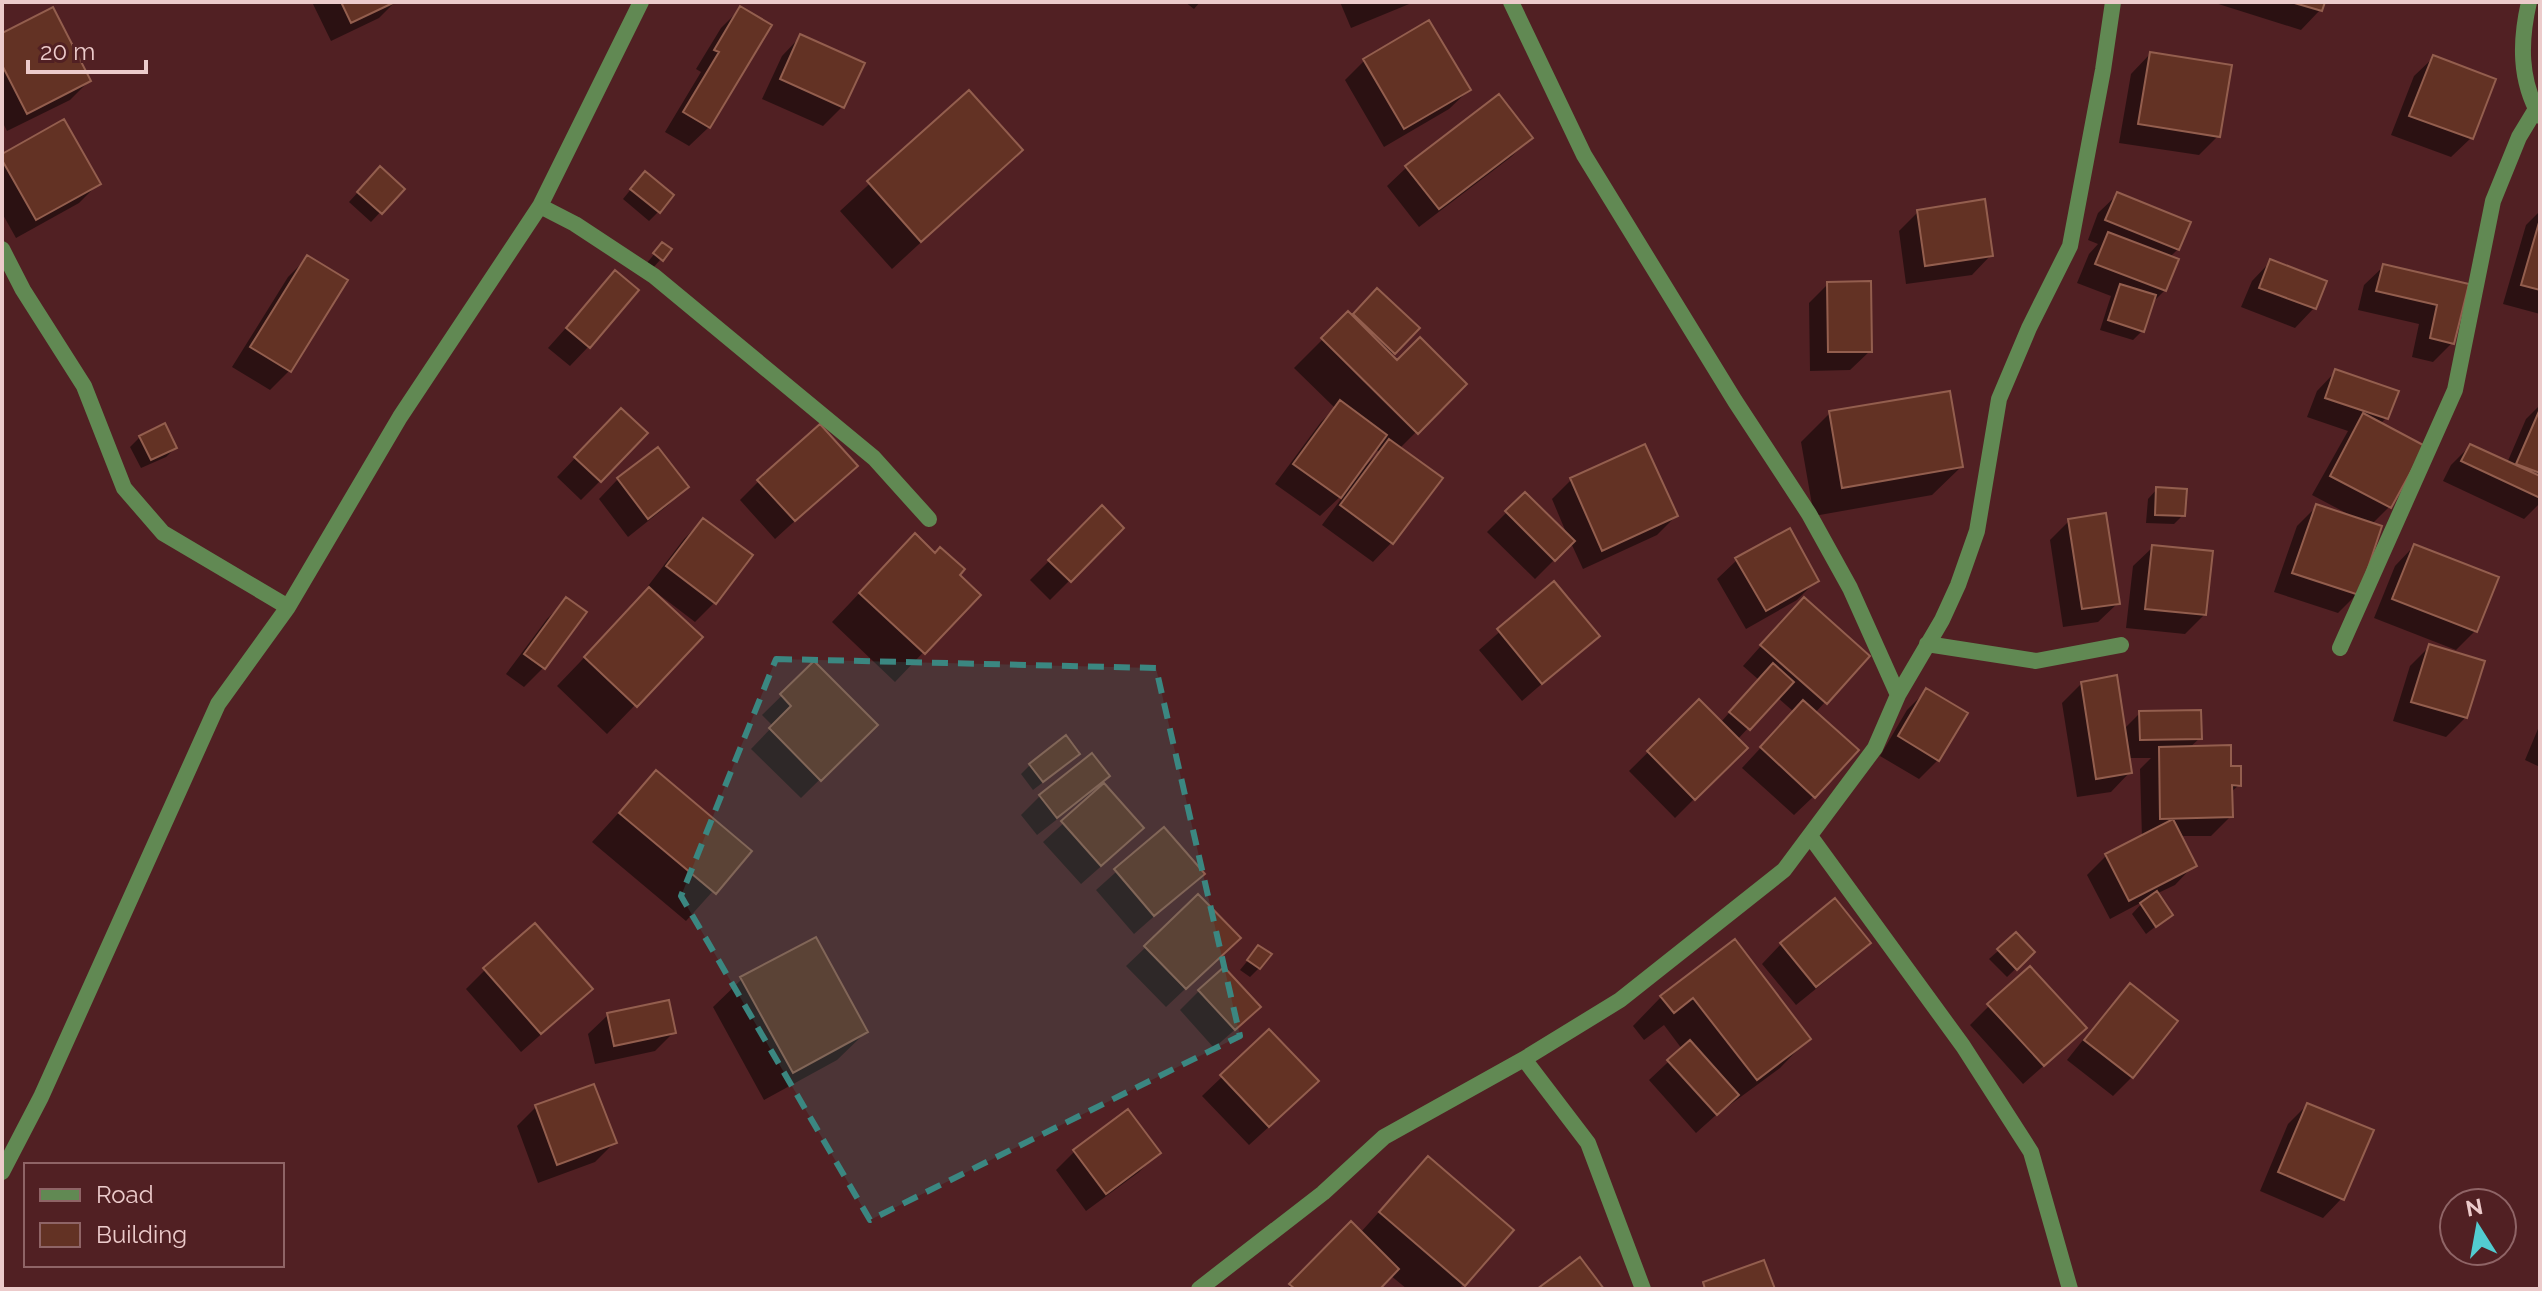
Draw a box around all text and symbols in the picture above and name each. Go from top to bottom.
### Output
scale bar [28,24,146,74]
text: 20 m [40,37,95,66]
legend [24,1163,284,1267]
text: Road [96,1180,154,1209]
north arrow [2438,1187,2518,1267]
text: N [2463,1193,2485,1222]
text: Building [96,1220,187,1249]

